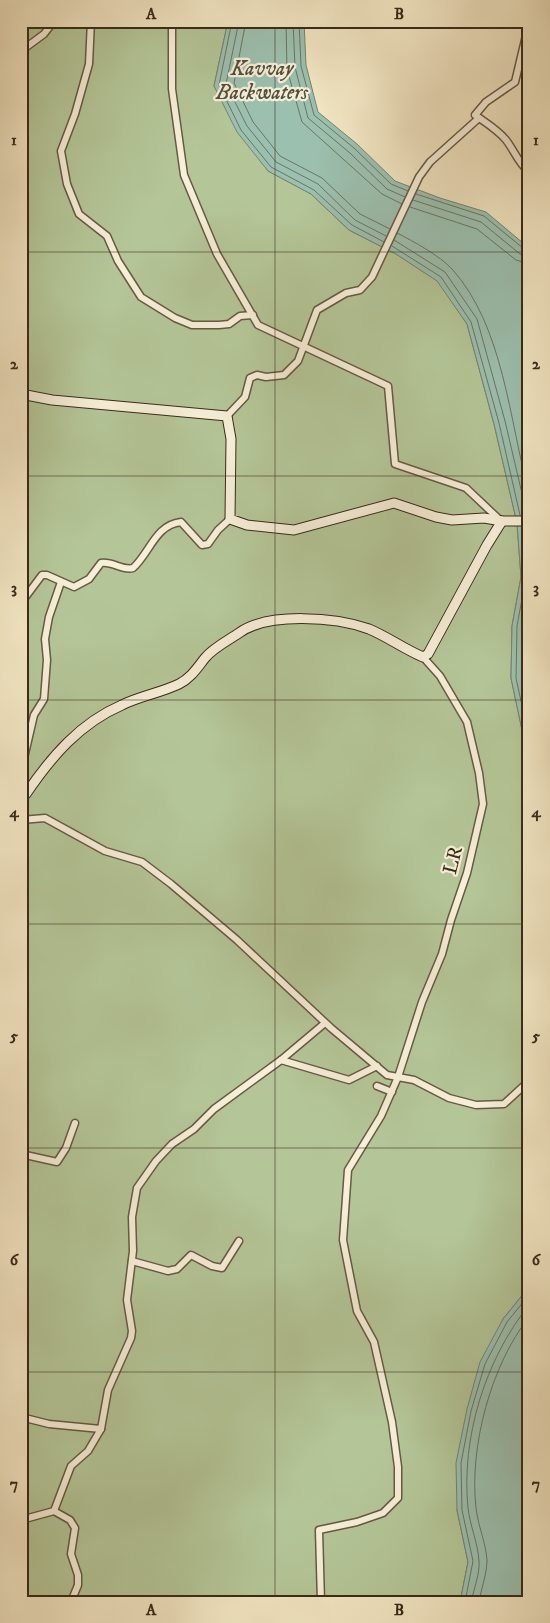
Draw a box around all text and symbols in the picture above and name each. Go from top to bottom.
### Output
text: A [145,4,157,24]
text: B [394,4,404,24]
water label: Kavvay Backwaters [215,56,309,106]
text: 1 [11,130,17,150]
text: 1 [533,130,539,150]
text: 2 [10,354,19,374]
text: 2 [532,354,541,374]
text: 3 [11,578,17,598]
text: 3 [533,578,539,598]
text: 4 [8,802,19,822]
text: 4 [530,802,541,822]
street label: LR [438,844,469,877]
text: 5 [9,1026,18,1046]
text: 5 [531,1026,540,1046]
text: 6 [10,1250,20,1270]
text: 6 [532,1250,542,1270]
text: 7 [10,1474,18,1494]
text: 7 [532,1474,540,1494]
text: A [145,1600,157,1620]
text: B [394,1600,404,1620]

